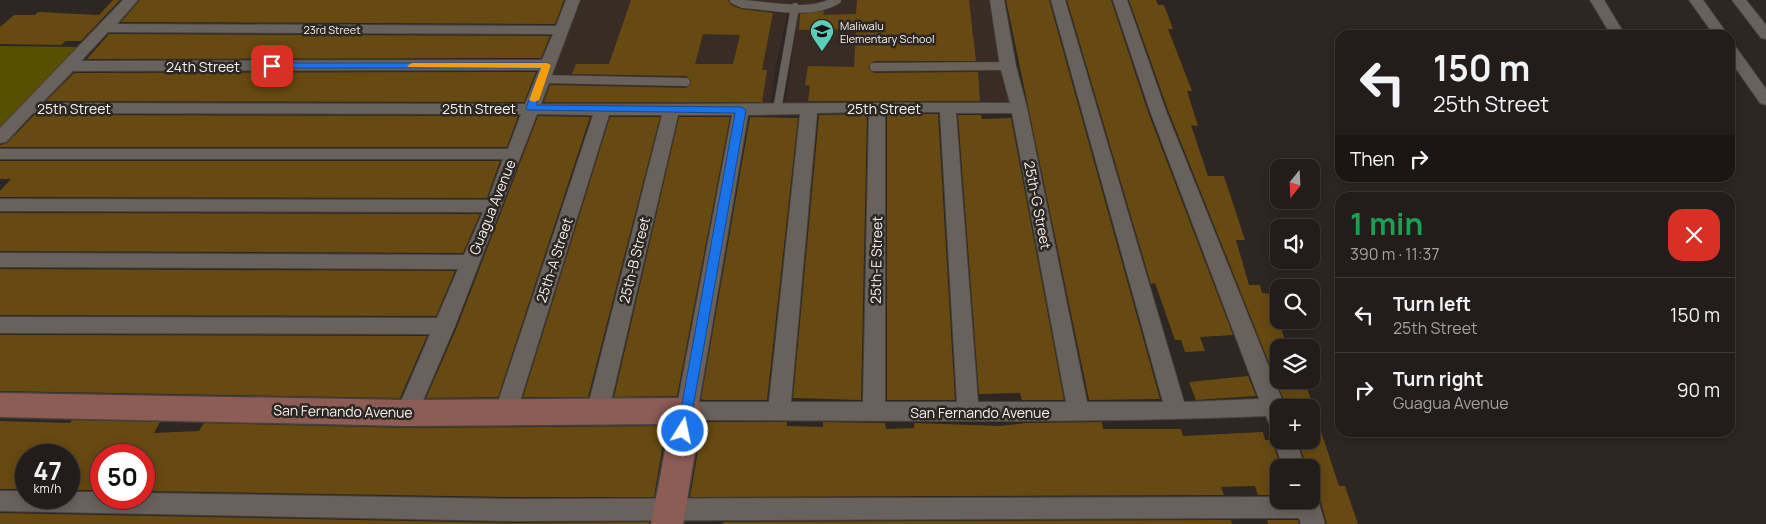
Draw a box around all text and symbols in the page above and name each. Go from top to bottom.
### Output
school or university icon: Maliwalu Elementary School [809,18,835,52]
place label: Maliwalu Elementary School [840,18,935,46]
street label: 23rd Street [303,22,361,37]
text: 150 m [1433,44,1530,92]
pin [251,45,293,87]
icon: left [1350,50,1415,115]
icon: arrive [258,52,286,80]
street label: 24th Street [166,57,240,76]
text: 25th Street [1433,89,1549,119]
street label: 25th Street [37,99,111,118]
street label: 25th Street [442,99,516,118]
street label: 25th Street [847,99,921,118]
icon: right [1405,145,1433,173]
text: Then [1350,146,1395,172]
street label: Guagua Avenue [464,157,520,257]
street label: 25th-G Street [1020,159,1056,251]
north arrow [1270,159,1320,209]
map controls [1270,159,1320,509]
text: 1 min [1350,203,1423,244]
button: close [1668,209,1720,261]
street label: 25th-B Street [614,214,654,305]
street label: 25th-A Street [531,215,577,305]
street label: 25th-E Street [866,216,886,304]
button: sound [1270,219,1320,269]
text: 390 m · 11:37 [1350,243,1439,265]
button: search [1270,279,1320,329]
text: Turn left [1393,291,1471,317]
icon: left [1350,301,1378,329]
text: 150 m [1670,302,1720,328]
text: 25th Street [1393,317,1477,339]
button: layers [1270,339,1320,389]
text: Turn right [1393,366,1483,392]
icon: right [1350,376,1378,404]
text: 90 m [1677,377,1720,403]
text: Guagua Avenue [1393,392,1509,414]
button: + [1270,399,1320,449]
street label: San Fernando Avenue [273,400,413,422]
street label: San Fernando Avenue [910,403,1050,422]
position arrow [656,404,708,456]
speed limit sign: 50 [90,444,155,509]
text: 47 [33,453,62,488]
button: − [1270,459,1320,509]
text: km/h [34,480,61,497]

